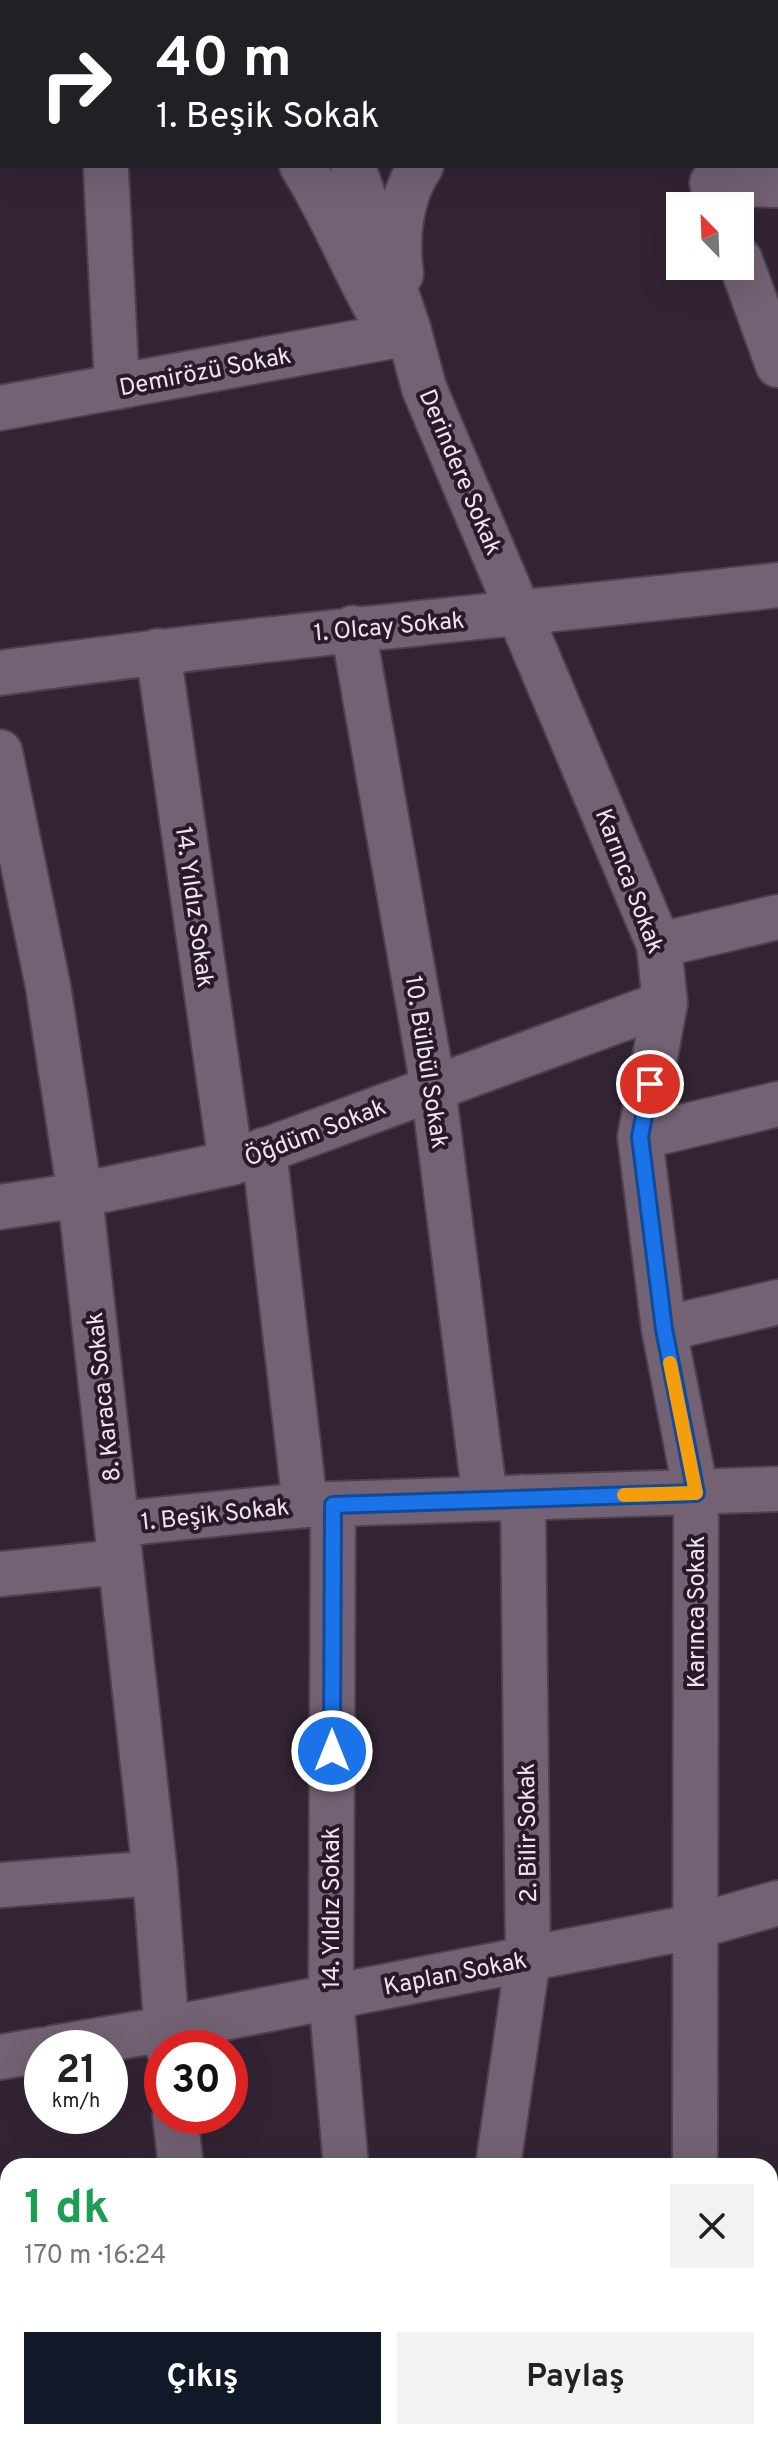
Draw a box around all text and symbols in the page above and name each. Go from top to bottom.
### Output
text: 40 m [156,26,292,96]
icon: right [24,32,128,136]
text: 1. Beşik Sokak [156,95,380,141]
north arrow [666,192,754,280]
map controls [666,192,754,280]
street label: Demirözü Sokak [117,342,294,404]
street label: Derindere Sokak [411,385,508,560]
street label: 1. Olcay Sokak [313,606,466,650]
street label: Karınca Sokak [587,805,669,958]
street label: 14. Yıldız Sokak [167,825,219,990]
street label: 10. Bülbül Sokak [397,974,454,1151]
pin [616,1050,684,1118]
icon: arrive [628,1062,672,1106]
street label: Öğdüm Sokak [240,1091,391,1175]
street label: 8. Karaca Sokak [81,1310,129,1483]
street label: 1. Beşik Sokak [140,1493,291,1539]
street label: Karınca Sokak [683,1536,713,1688]
position arrow [290,1709,374,1793]
street label: 2. Bilir Sokak [513,1763,545,1903]
street label: 14. Yıldız Sokak [318,1827,348,1989]
street label: Kaplan Sokak [381,1946,530,2004]
speed limit sign: 30 [144,2030,248,2134]
text: 21 [56,2047,96,2097]
text: km/h [52,2089,100,2115]
text: 1 dk [24,2180,110,2240]
button: close [670,2184,754,2268]
text: 170 m · 16:24 [24,2240,166,2273]
button: Çıkış [24,2332,381,2424]
button: Paylaş [397,2332,754,2424]

